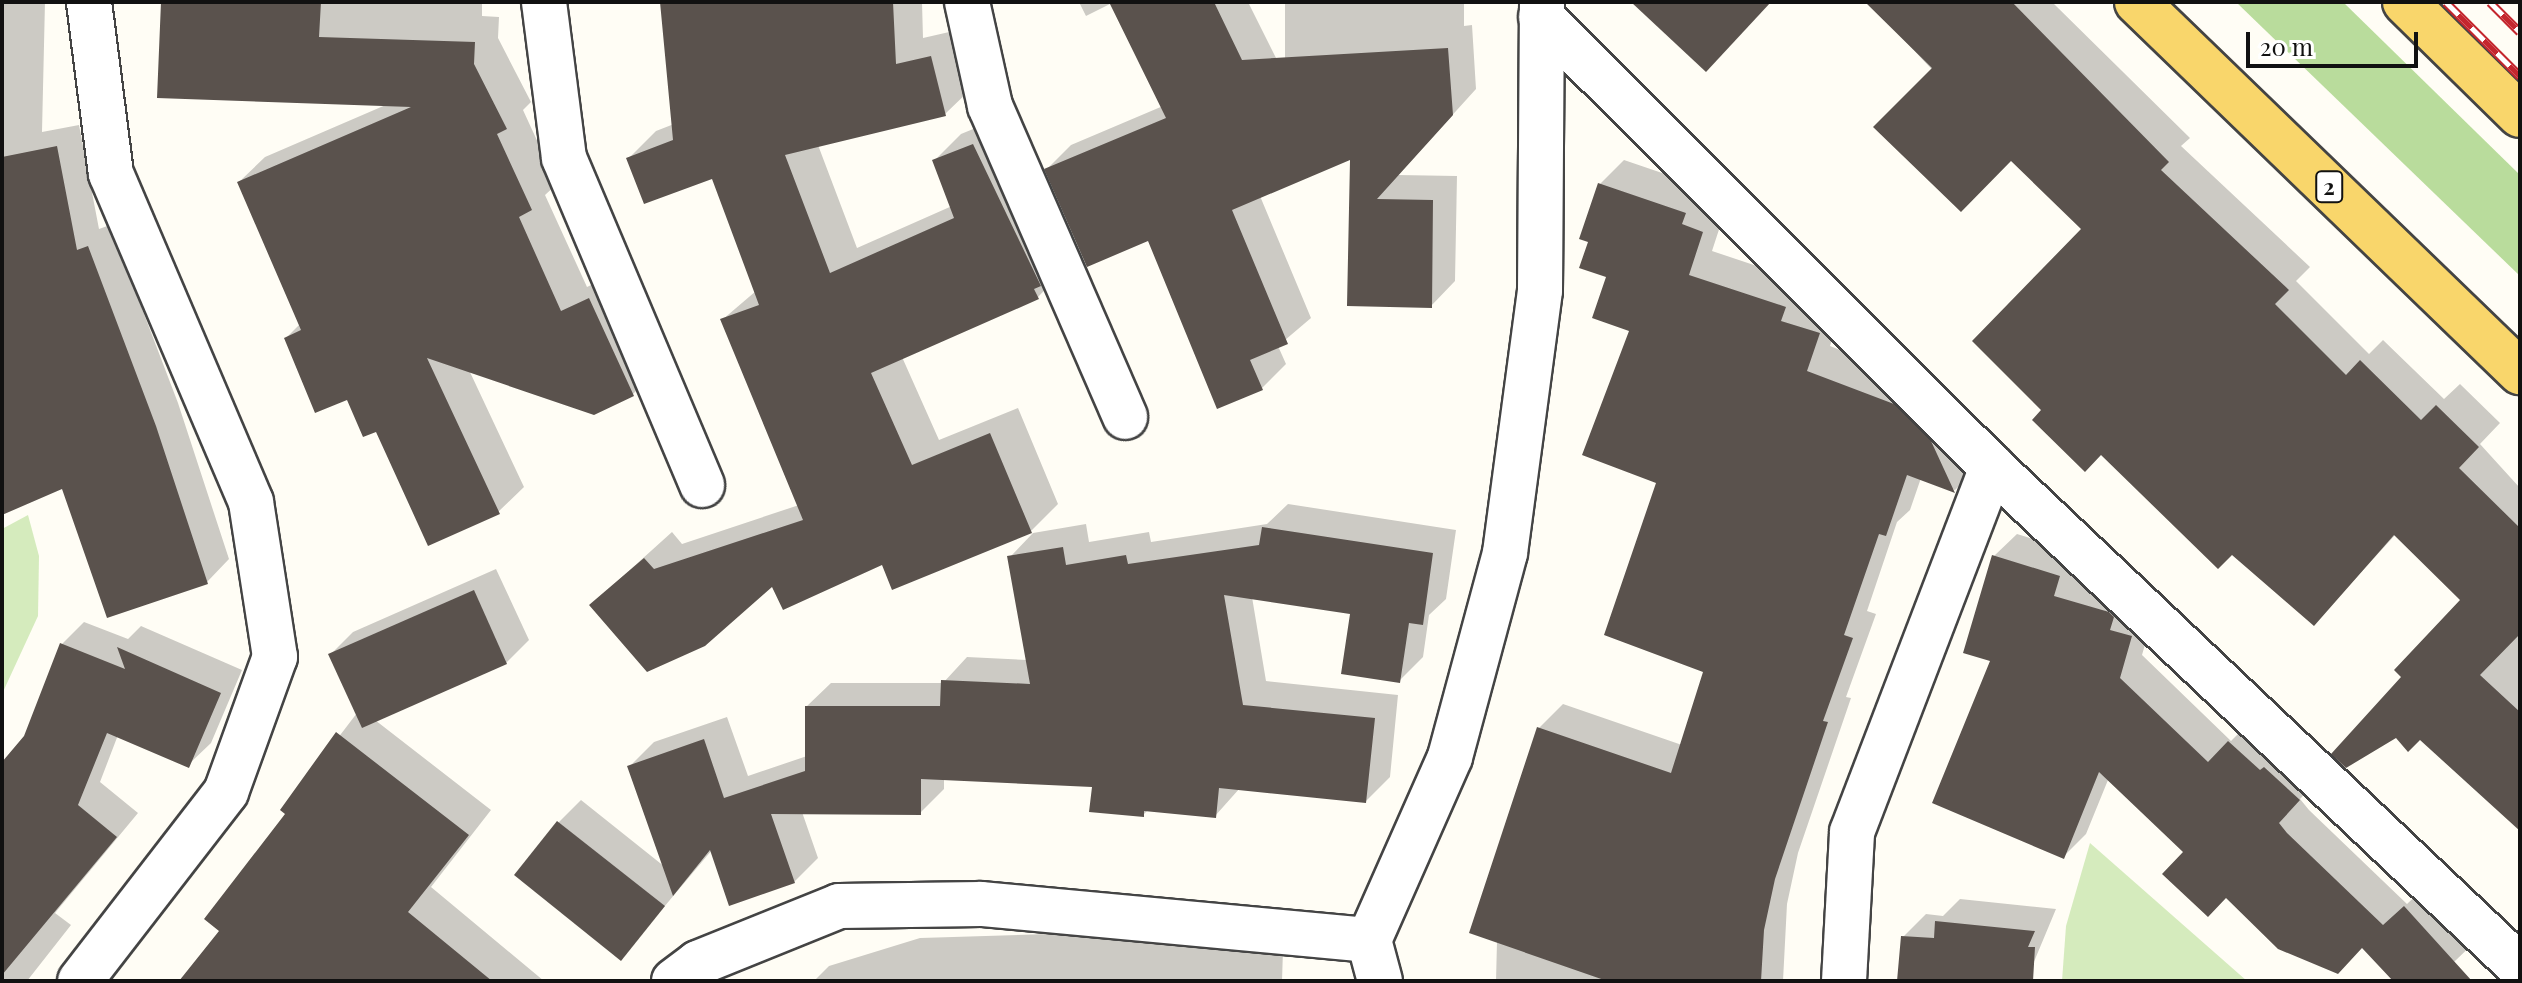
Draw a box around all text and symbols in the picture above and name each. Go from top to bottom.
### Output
scale bar [2250,16,2422,66]
text: 20 m [2260,30,2313,62]
road number: 2 [2315,169,2343,205]

